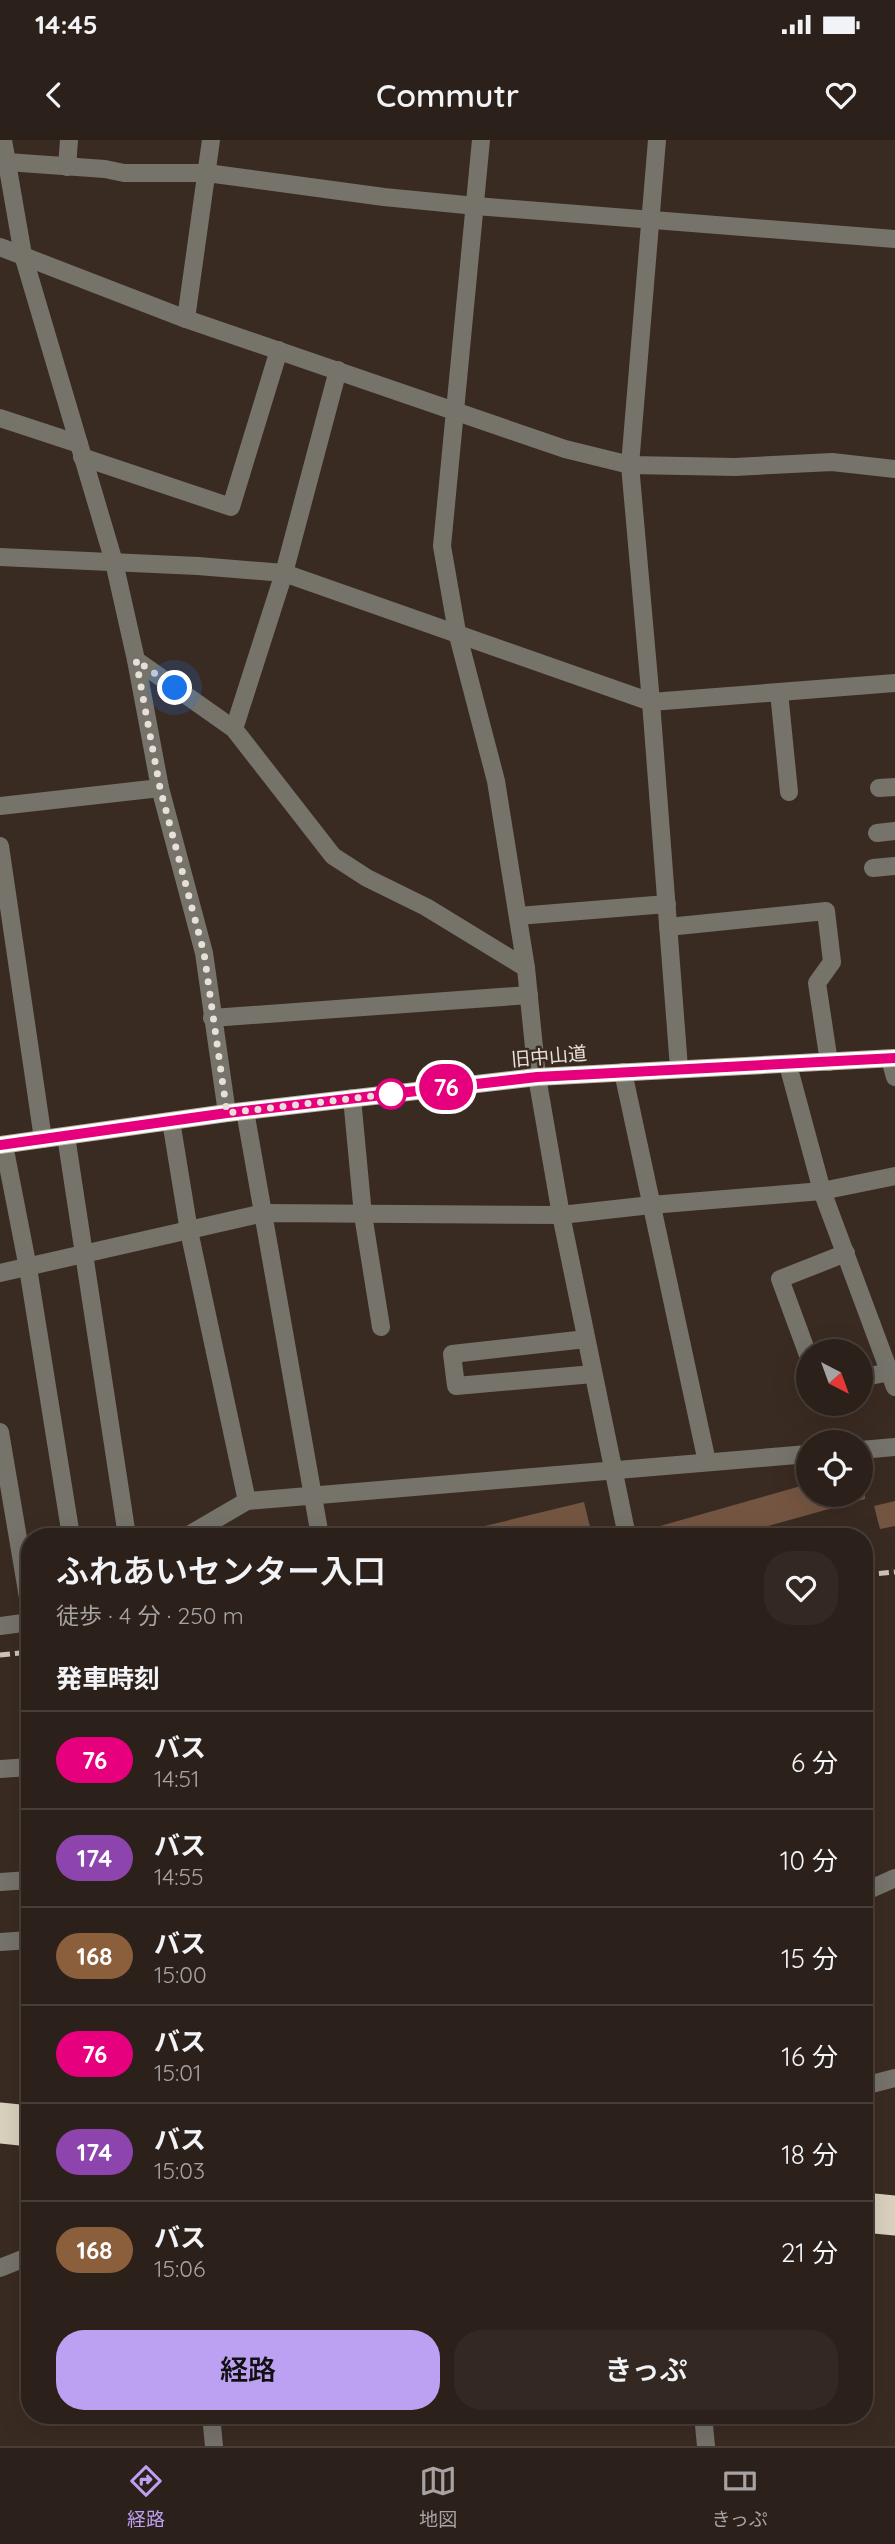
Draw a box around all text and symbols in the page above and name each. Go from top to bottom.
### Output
text: 14:45 [35,8,98,41]
text: Commutr [376,75,519,115]
icon: back [35,76,73,114]
icon: heart [822,76,860,114]
your location [157,670,192,705]
street label: 旧中山道 [510,1041,588,1071]
line badge: 76 [414,1064,478,1110]
text: 76 [433,1072,459,1102]
unlabelled marker [376,1079,406,1109]
north arrow [796,1339,873,1416]
map controls [796,1339,873,1507]
button: locate [796,1430,873,1507]
text: ふれあいセンター入口 [56,1550,386,1591]
button: heart [764,1551,838,1625]
text: 徒歩 · 4 分 · 250 m [56,1601,244,1630]
text: 発車時刻 [56,1662,160,1695]
text: バス [154,1731,206,1764]
text: 76 [82,1745,107,1775]
text: 6 分 [791,1746,838,1779]
text: 14:51 [154,1764,200,1793]
text: バス [154,1829,206,1862]
text: 174 [77,1843,112,1873]
text: 10 分 [780,1844,838,1877]
text: 14:55 [154,1862,204,1891]
text: バス [154,1927,206,1960]
text: 168 [77,1941,112,1971]
text: 15 分 [781,1942,838,1975]
text: 15:00 [154,1960,207,1989]
text: バス [154,2025,206,2058]
text: 76 [82,2039,107,2069]
text: 16 分 [781,2040,838,2073]
text: 15:01 [154,2058,202,2087]
text: バス [154,2123,206,2156]
text: 174 [77,2137,112,2167]
text: 18 分 [781,2138,838,2171]
text: 15:03 [154,2156,205,2185]
text: バス [154,2221,206,2254]
text: 168 [77,2235,112,2265]
text: 21 分 [781,2236,838,2269]
text: 15:06 [154,2254,205,2283]
button: 経路 [56,2330,440,2410]
button: きっぷ [454,2330,838,2410]
tab: 経路 [127,2462,165,2531]
tab: 地図 [419,2462,457,2531]
tab: きっぷ [712,2462,768,2531]

